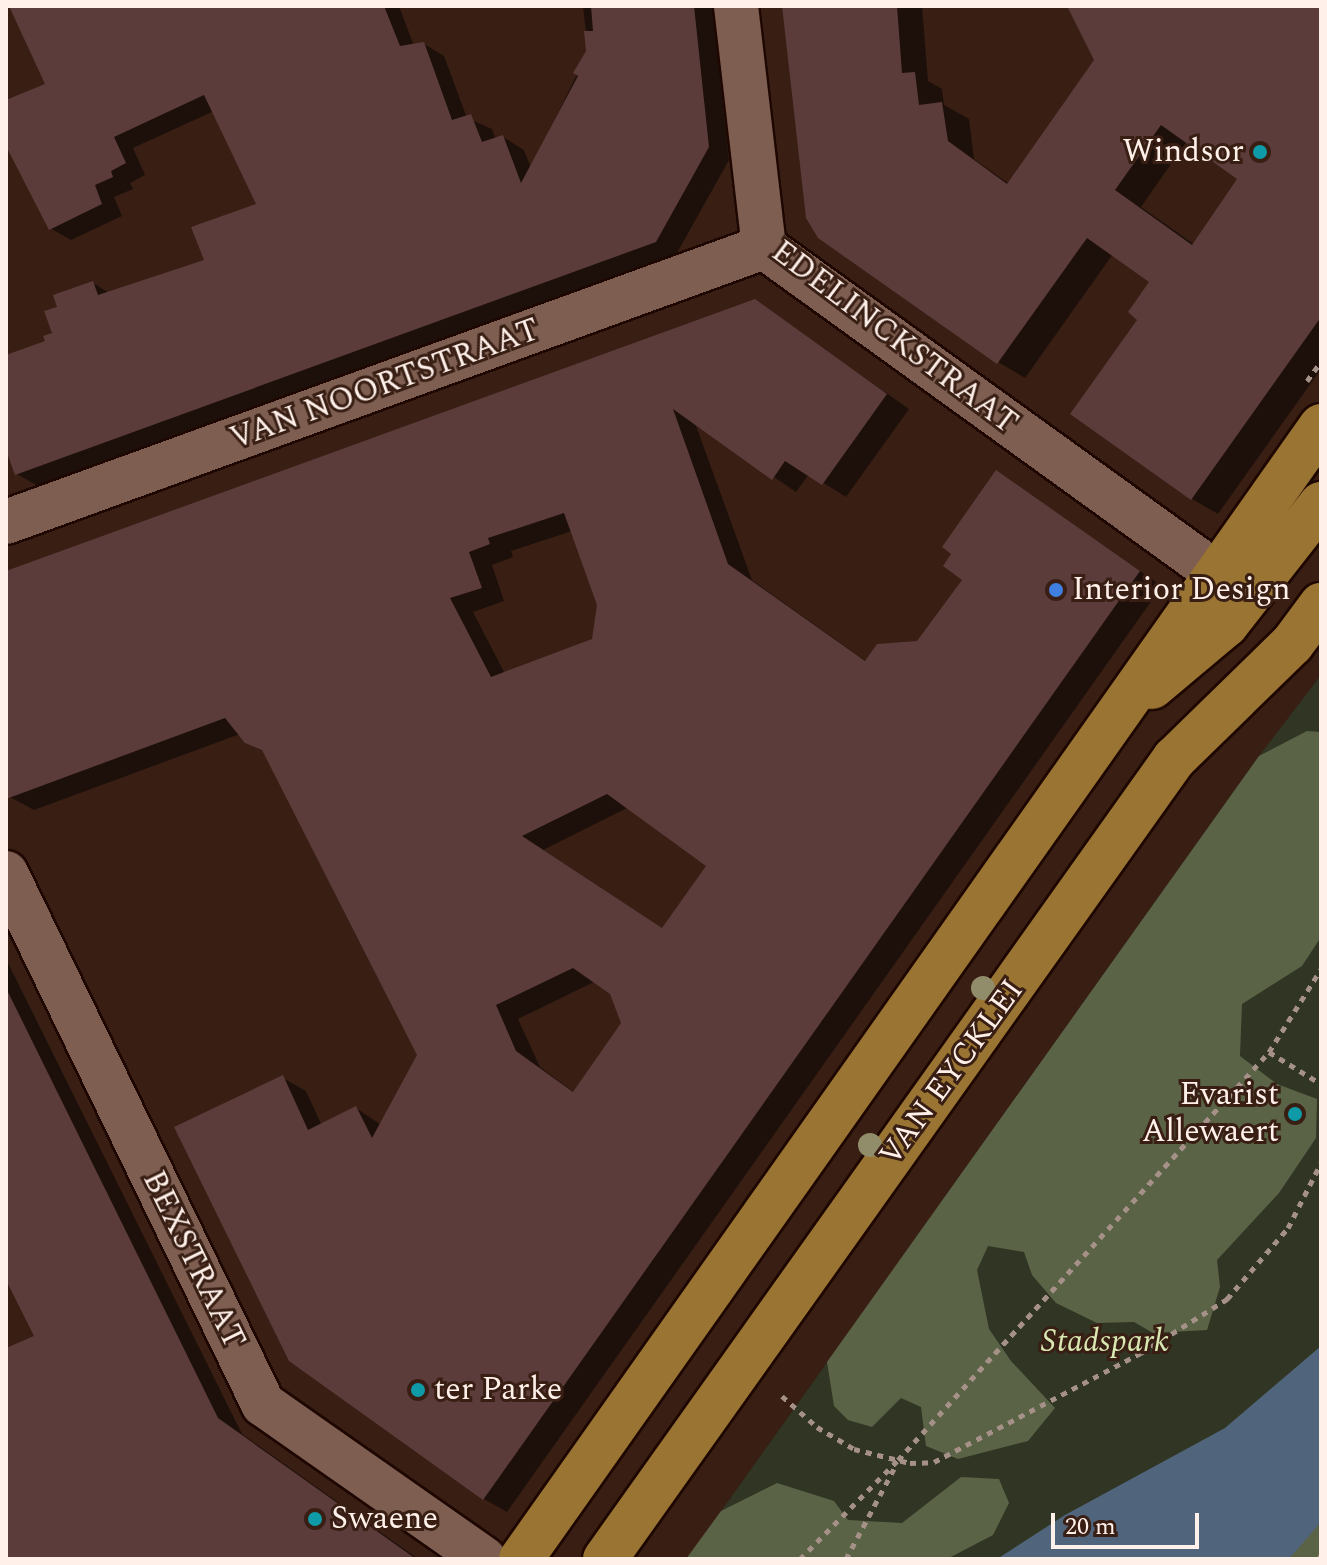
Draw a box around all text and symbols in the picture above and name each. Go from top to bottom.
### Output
place label: Windsor [1123,133,1244,171]
marker: Windsor [1251,143,1269,161]
street label: EDELINCKSTRAAT [763,233,1025,443]
street label: VAN NOORTSTRAAT [225,311,545,459]
place label: Interior Design [1072,571,1291,609]
marker: Interior Design [1047,581,1065,599]
street label: VAN EYCKLEI [872,973,1032,1173]
place label: Evarist Allewaert [1142,1077,1279,1152]
marker: Evarist Allewaert [1286,1105,1304,1123]
street label: BEXSTRAAT [133,1165,253,1355]
park label: Stadspark [1041,1323,1169,1361]
place label: ter Parke [434,1371,562,1409]
marker: ter Parke [409,1381,427,1399]
scale bar [1055,1497,1203,1547]
place label: Swaene [331,1500,438,1538]
text: 20 m [1065,1509,1116,1545]
marker: Swaene [306,1510,324,1528]

